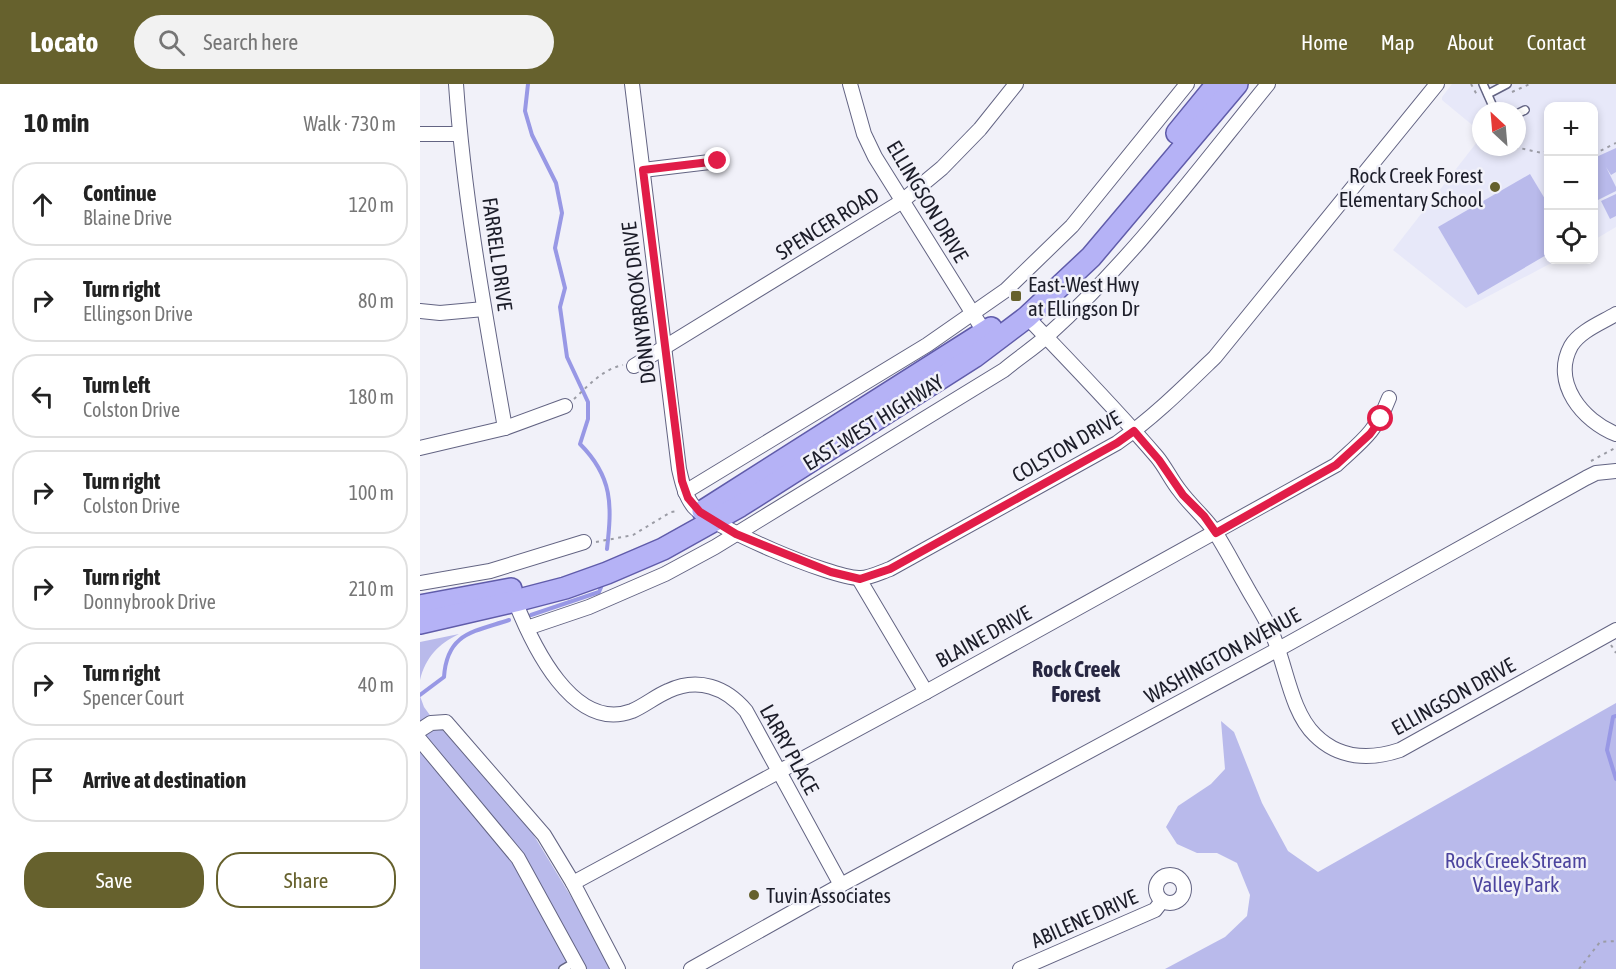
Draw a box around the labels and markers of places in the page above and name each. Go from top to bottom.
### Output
place label: Rock Creek Forest Elementary School [1339,163,1483,211]
marker: Rock Creek Forest Elementary School [1488,180,1502,194]
place label: East-West Hwy at Ellingson Dr [1028,272,1140,320]
marker: East-West Hwy at Ellingson Dr [1009,289,1023,303]
place label: Tuvin Associates [766,883,891,907]
marker: Tuvin Associates [747,888,761,902]

